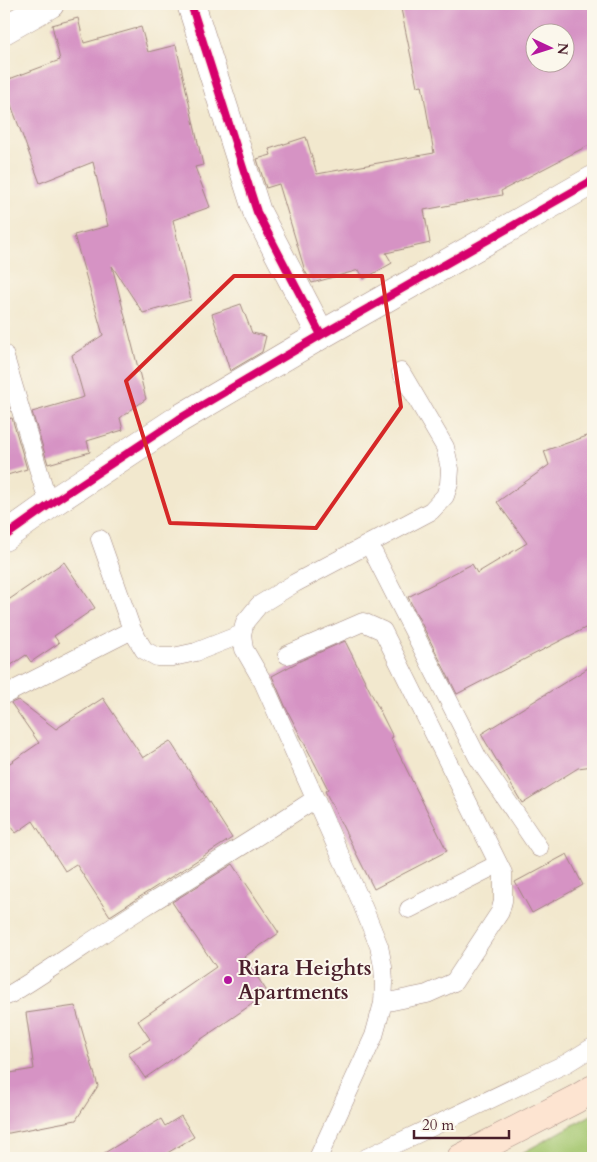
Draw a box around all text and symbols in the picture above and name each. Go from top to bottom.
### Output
north arrow [524,22,574,72]
text: N [553,42,572,56]
place label: Riara Heights Apartments [238,954,371,1007]
marker: Riara Heights Apartments [222,974,234,986]
scale bar [414,1107,510,1139]
text: 20 m [422,1115,454,1135]

